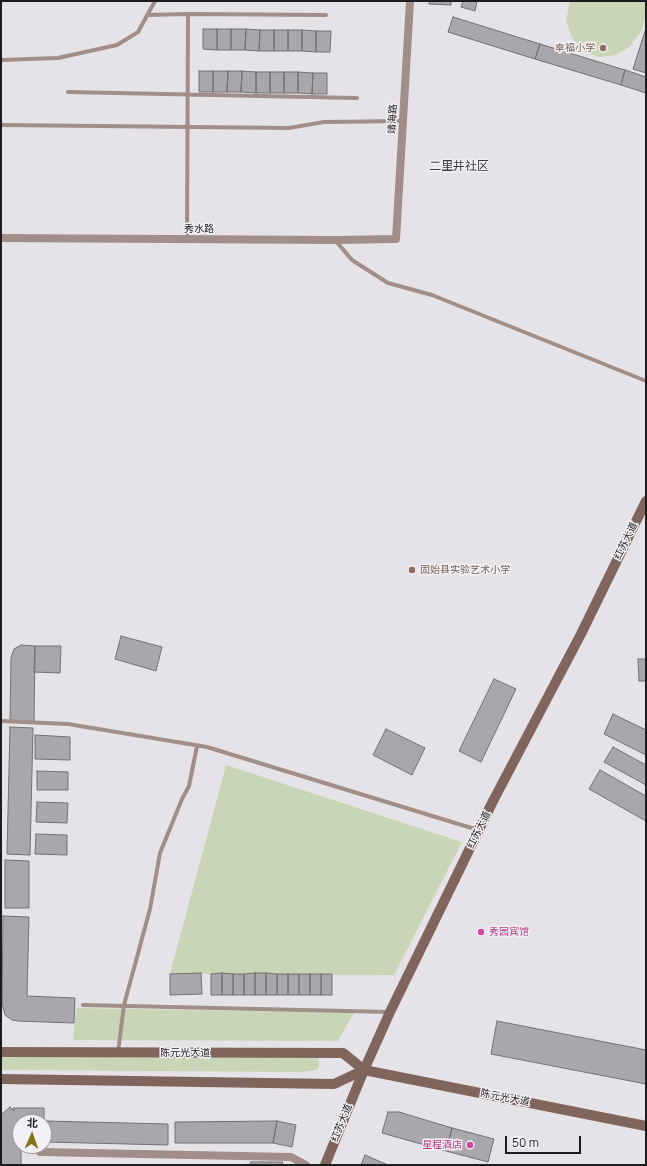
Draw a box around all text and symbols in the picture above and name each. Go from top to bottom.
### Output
place label: 幸福小学 [555,42,595,54]
marker: 幸福小学 [598,43,608,53]
street label: 靖海路 [386,104,400,134]
district label: 二里井社区 [429,160,489,174]
street label: 秀水路 [184,223,214,235]
street label: 红苏大道 [612,520,640,562]
place label: 固始县实验艺术小学 [420,564,510,576]
marker: 固始县实验艺术小学 [407,565,417,575]
street label: 红苏大道 [465,809,493,851]
place label: 秀园宾馆 [489,926,529,938]
marker: 秀园宾馆 [476,927,486,937]
street label: 陈元光大道 [160,1047,210,1059]
street label: 陈元光大道 [479,1087,531,1109]
street label: 红苏大道 [329,1102,355,1144]
north arrow [12,1114,52,1154]
text: 北 [27,1115,38,1130]
scale bar [507,1128,583,1154]
text: 50 m [512,1134,539,1151]
place label: 星程酒店 [422,1139,462,1151]
marker: 星程酒店 [465,1140,475,1150]

